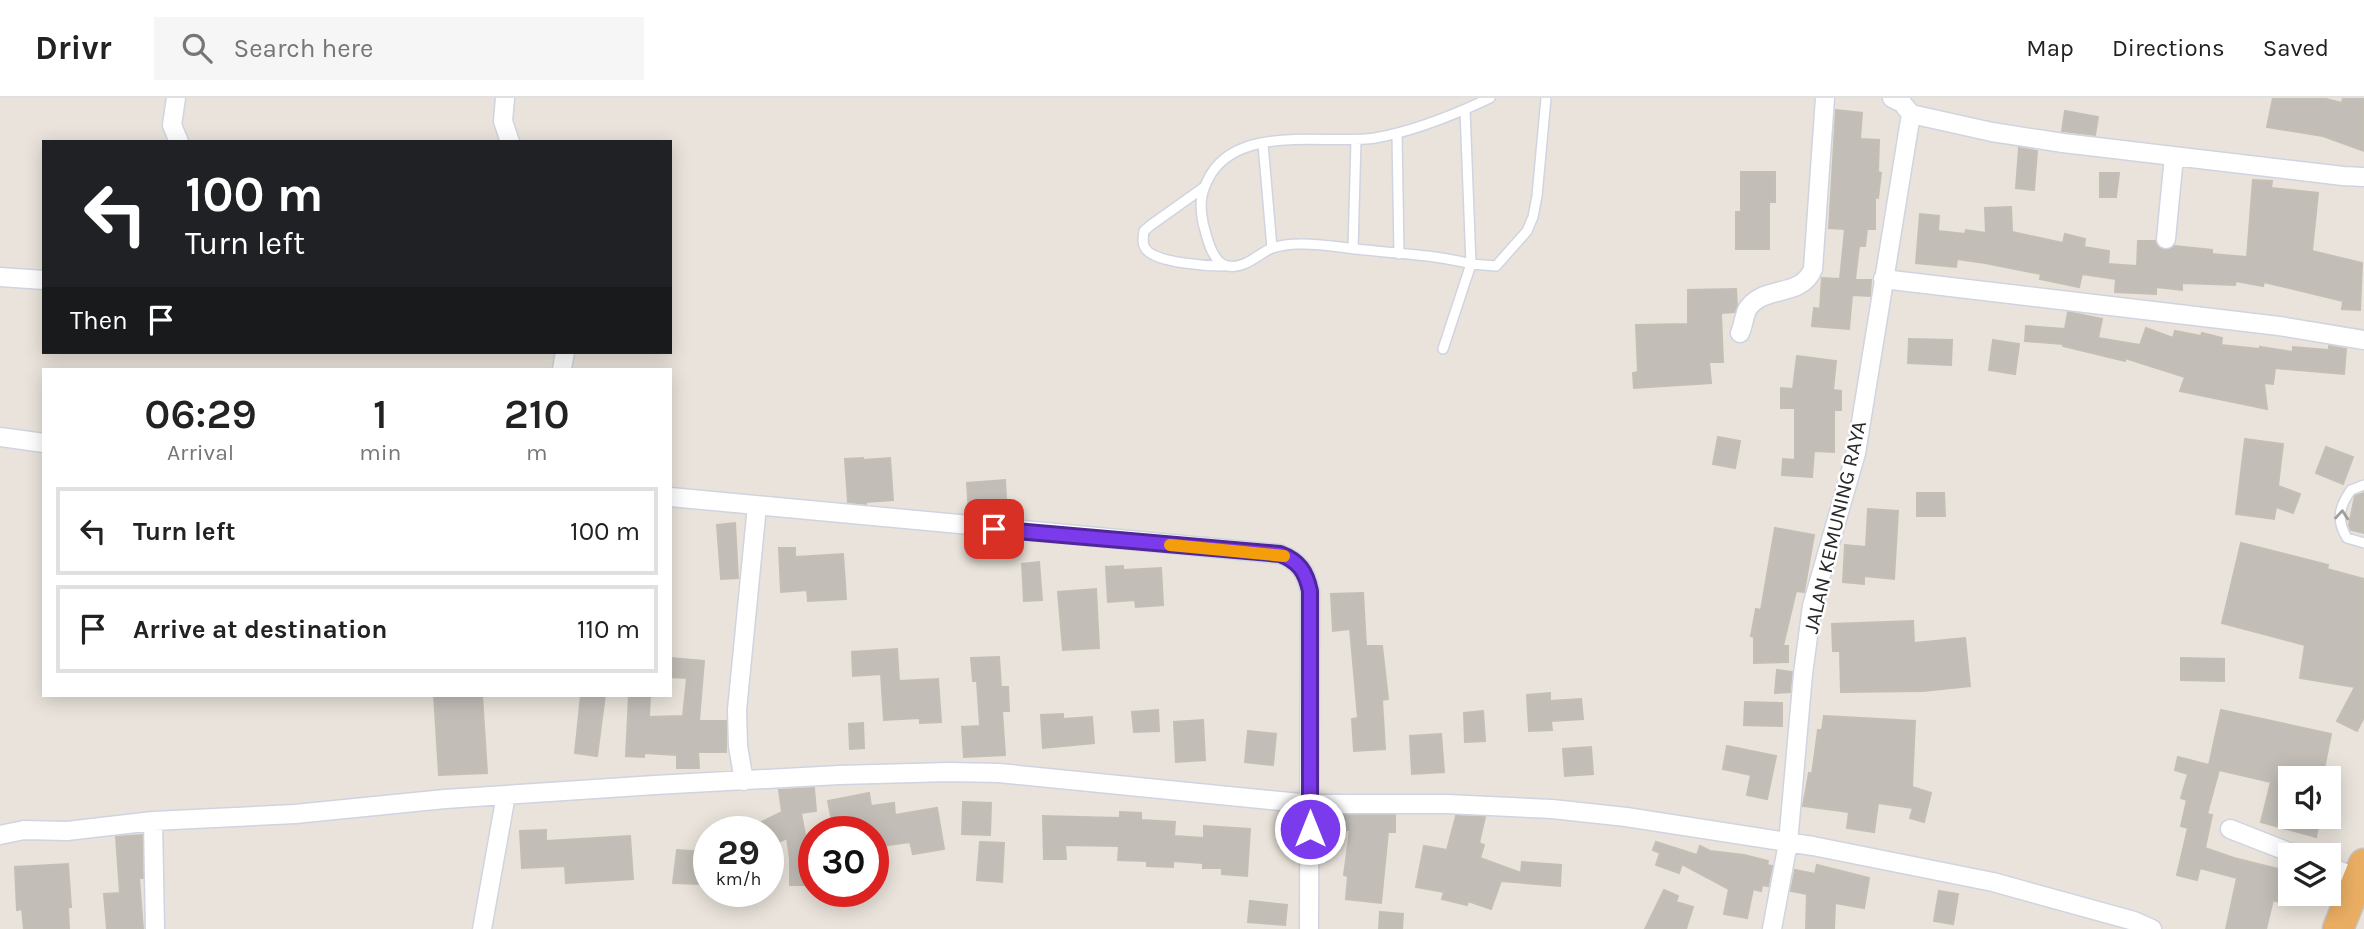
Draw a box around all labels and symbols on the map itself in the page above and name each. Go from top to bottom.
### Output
street label: JALAN KEMUNING RAYA [1799,418,1871,636]
pin [964,499,1024,559]
one-way arrow [2334,510,2349,521]
position arrow [1273,792,1347,866]
speed limit sign: 30 [798,816,889,907]

